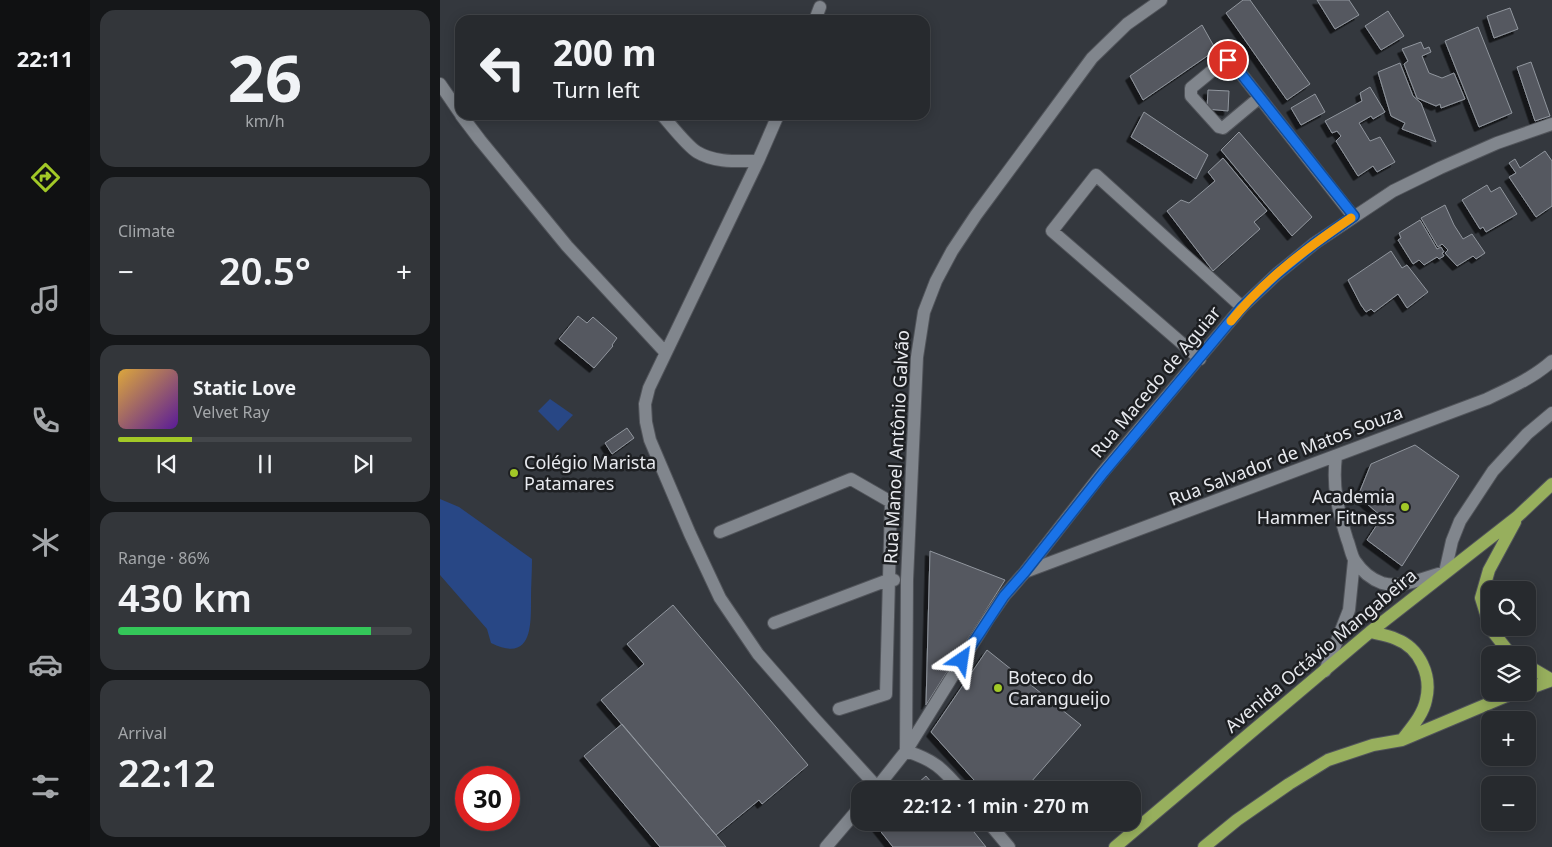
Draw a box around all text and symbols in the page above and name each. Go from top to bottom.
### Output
text: 200 m [553,29,656,76]
text: 26 [228,33,302,121]
icon: left [470,35,535,100]
pin [1207,39,1249,81]
text: 22:11 [17,43,73,73]
icon: arrive [1214,46,1242,74]
text: Turn left [553,74,640,104]
text: km/h [245,110,285,132]
icon: directions [28,160,63,195]
text: Climate [118,220,175,242]
text: 20.5° [219,244,311,296]
text: − [118,252,134,290]
text: + [396,252,412,290]
icon: music [28,282,63,317]
street label: Rua Macedo de Aguiar [1085,300,1226,462]
street label: Rua Manoel Antônio Galvão [878,329,914,565]
text: Static Love [193,375,296,401]
street label: Rua Salvador de Matos Souza [1165,399,1406,511]
text: Velvet Ray [193,401,270,423]
icon: phone [28,403,63,438]
icon: previous [153,450,181,478]
icon: pause [251,450,279,478]
icon: next [349,450,377,478]
place label: Colégio Marista Patamares [524,450,656,495]
marker: Colégio Marista Patamares [508,467,520,479]
place label: Academia Hammer Fitness [1257,484,1395,529]
marker: Academia Hammer Fitness [1399,501,1411,513]
icon: climate [28,525,63,560]
text: Range · 86% [118,547,210,569]
street label: Avenida Octávio Mangabeira [1220,563,1421,737]
text: 430 km [118,571,252,623]
map controls [1481,581,1536,831]
button: search [1481,581,1536,636]
position arrow [935,633,987,685]
button: layers [1481,646,1536,701]
icon: car [28,647,63,682]
place label: Boteco do Carangueijo [1008,665,1110,710]
marker: Boteco do Carangueijo [992,682,1004,694]
button: + [1481,711,1536,766]
text: Arrival [118,722,167,744]
text: 22:12 [118,746,215,798]
speed limit sign: 30 [455,766,520,831]
icon: filters [28,769,63,804]
button: − [1481,776,1536,831]
text: 22:12 · 1 min · 270 m [903,793,1089,819]

